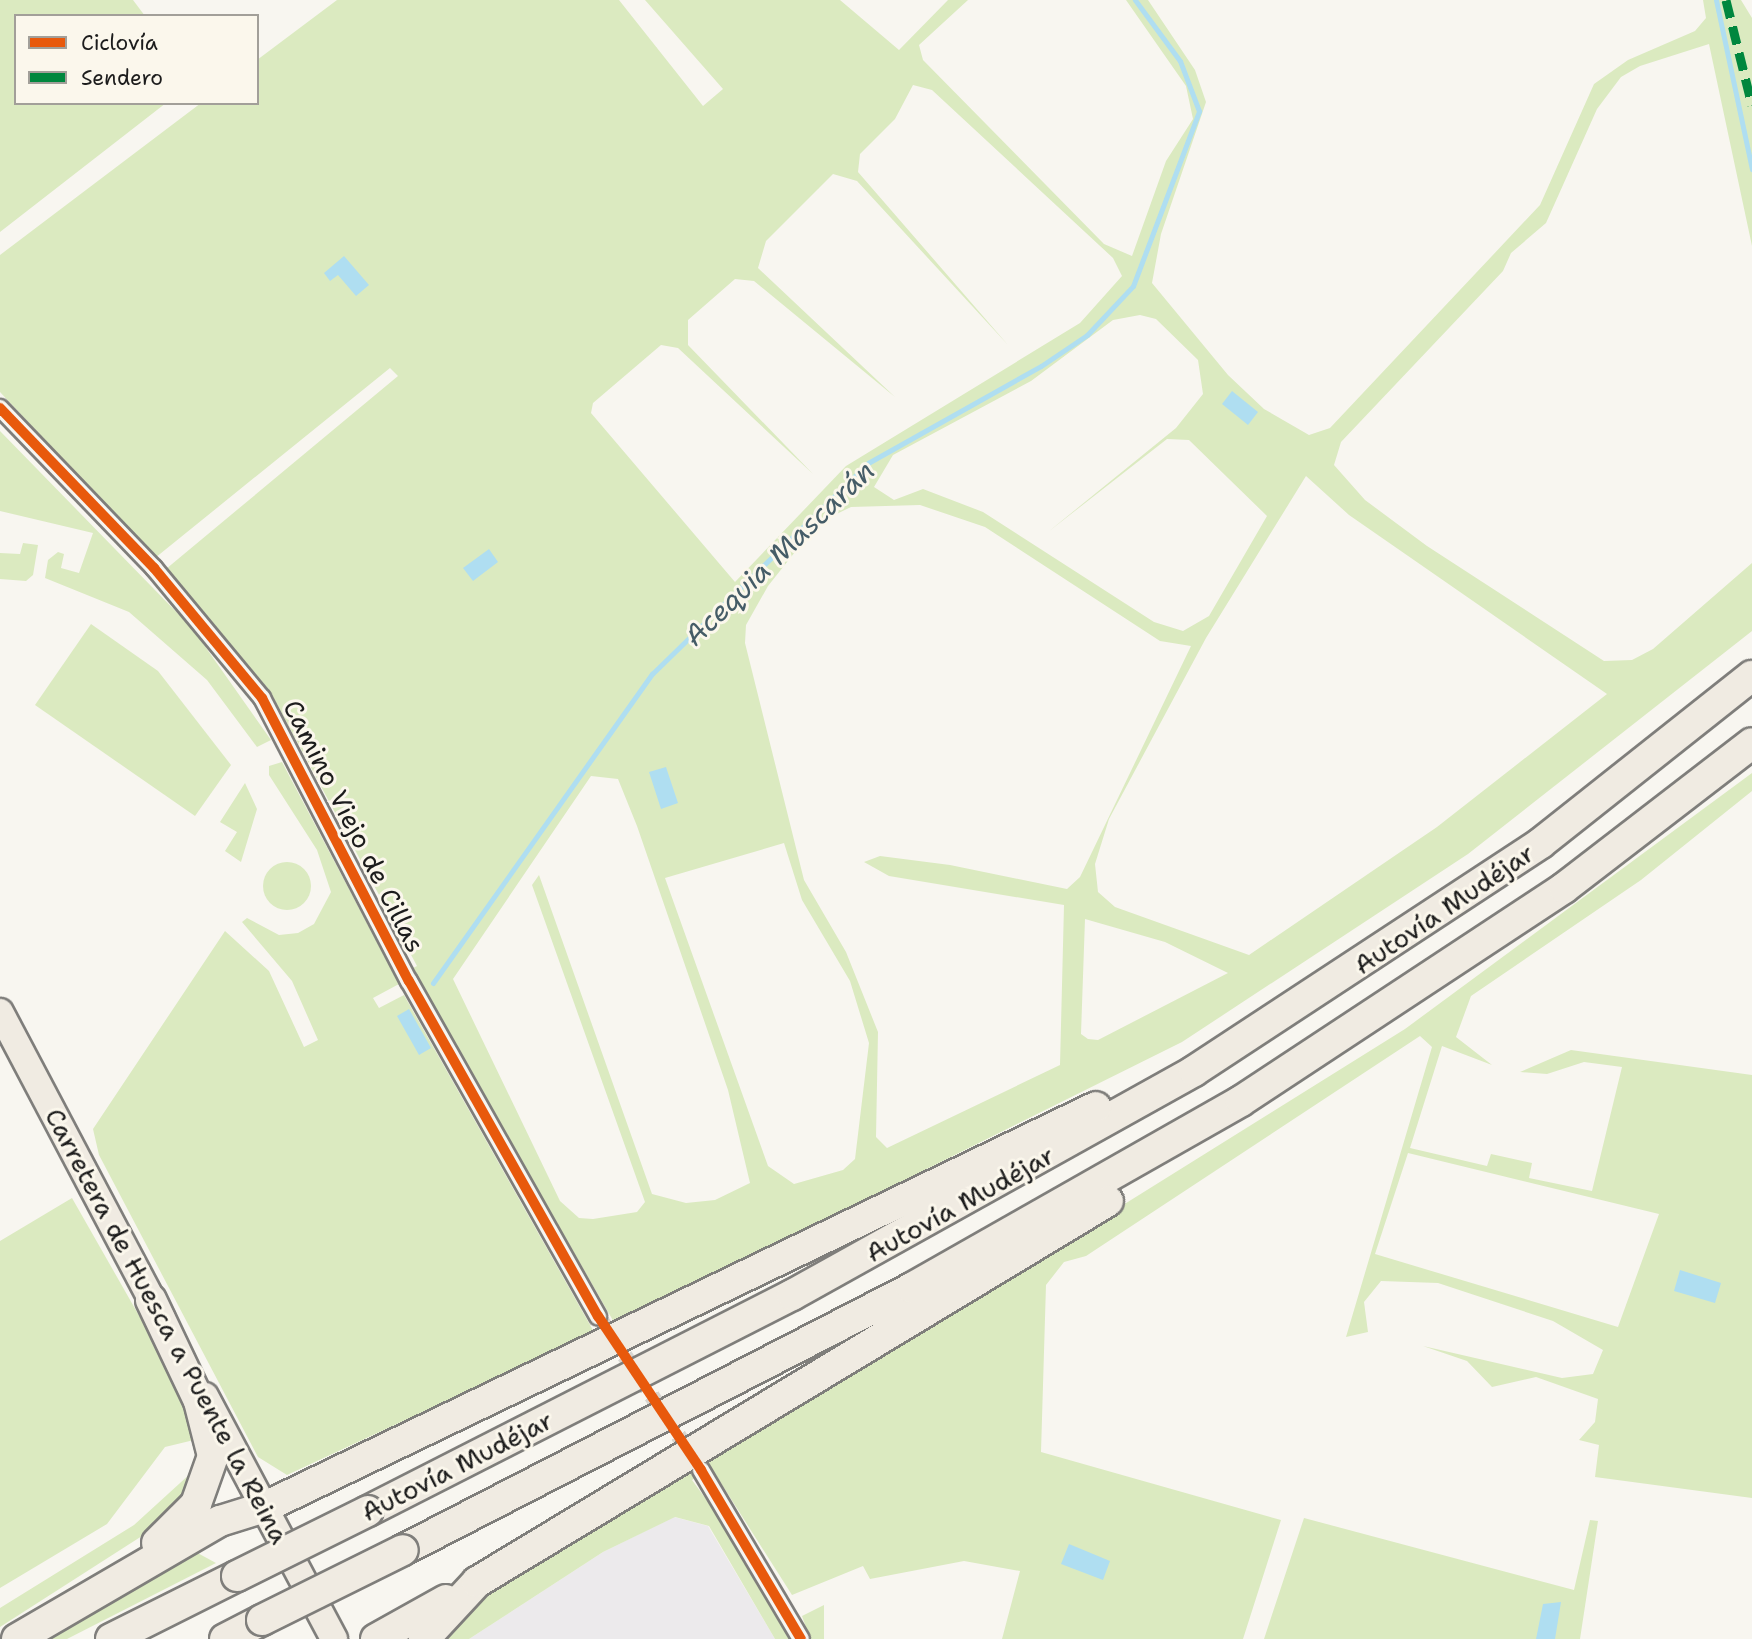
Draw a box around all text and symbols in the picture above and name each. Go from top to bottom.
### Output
legend [14,14,259,105]
text: Ciclovía [81,29,158,57]
text: Sendero [81,64,163,92]
water label: Acequia Mascarán [677,454,881,652]
street label: Camino Viejo de Cillas [277,695,431,957]
street label: Autovía Mudéjar [1348,837,1540,981]
street label: Carretera de Huesca a Puente la Reina [38,1103,296,1549]
street label: Autovía Mudéjar [860,1139,1060,1269]
street label: Autovía Mudéjar [356,1404,558,1528]

